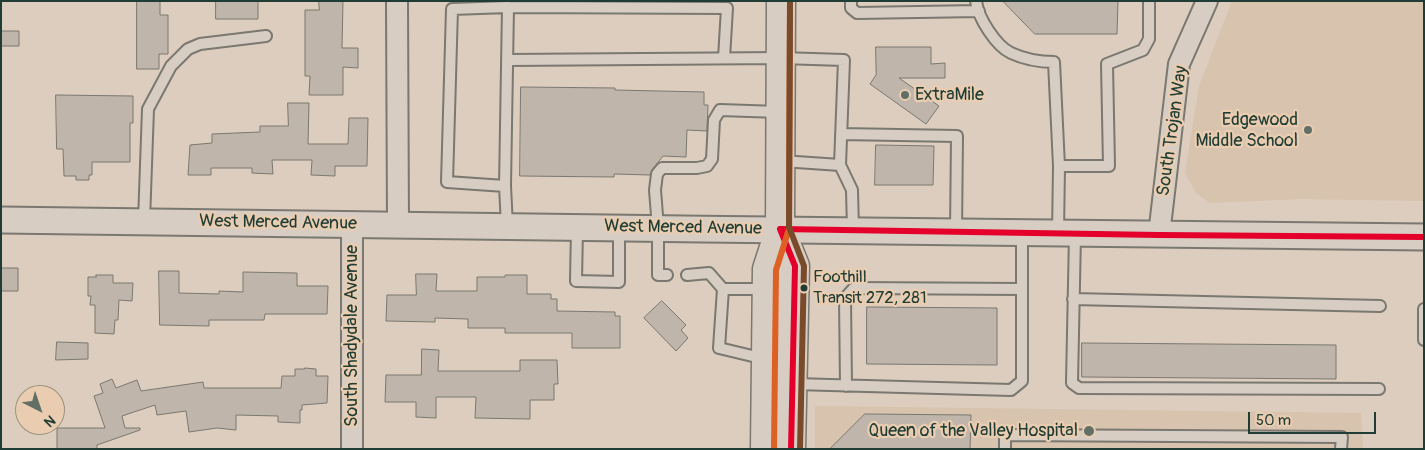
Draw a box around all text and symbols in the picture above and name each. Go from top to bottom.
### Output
street label: South Trojan Way [1153,64,1193,198]
place label: ExtraMile [915,84,984,106]
marker: ExtraMile [899,89,911,101]
place label: Edgewood Middle School [1195,109,1298,152]
marker: Edgewood Middle School [1302,124,1314,136]
street label: West Merced Avenue [199,211,357,235]
street label: West Merced Avenue [604,216,762,240]
street label: South Shadydale Avenue [341,245,363,427]
place label: Foothill Transit 272, 281 [813,268,927,308]
marker: Foothill Transit 272, 281 [799,283,809,293]
north arrow [15,385,65,435]
scale bar [1250,402,1378,434]
text: N [40,411,59,430]
text: 50 m [1256,411,1291,430]
place label: Queen of the Valley Hospital [868,420,1078,442]
marker: Queen of the Valley Hospital [1082,424,1096,438]

